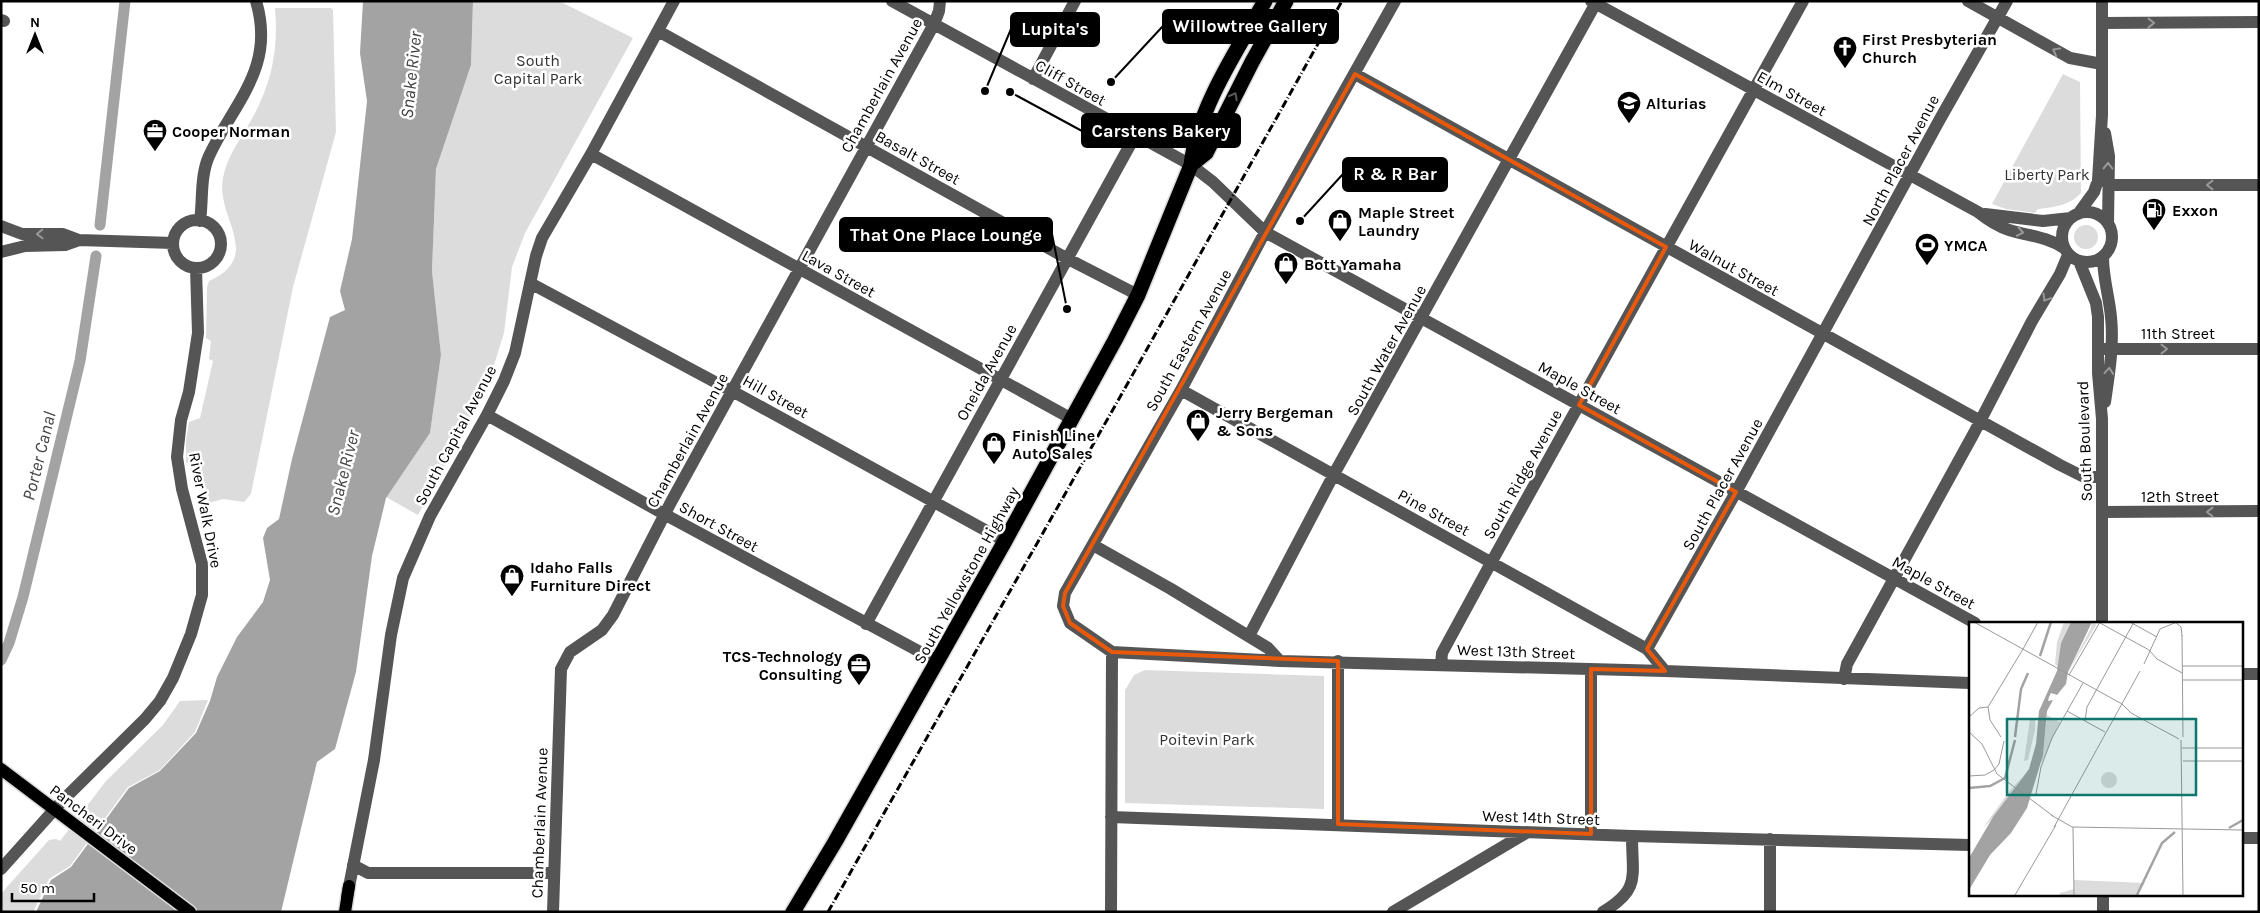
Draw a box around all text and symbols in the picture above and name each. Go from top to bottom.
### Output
north arrow [10,10,60,60]
callout: Willowtree Gallery [1163,10,1338,43]
callout: Lupita's [1011,13,1099,46]
text: N [30,14,40,31]
street label: Chamberlain Avenue [837,15,926,156]
text: Willowtree Gallery [1173,15,1327,37]
text: Lupita's [1021,18,1089,40]
one-way arrow [2148,18,2155,28]
water label: Snake River [395,30,427,120]
place label: First Presbyterian Church [1862,30,1997,67]
church icon: First Presbyterian Church [1832,35,1858,69]
one-way arrow [2052,47,2061,57]
park label: South Capital Park [494,51,582,88]
street label: Cliff Street [1032,55,1109,110]
street label: Elm Street [1754,67,1830,120]
school or university icon: Alturias [1616,90,1642,124]
street label: North Placer Avenue [1858,91,1943,229]
one-way arrow [1228,92,1238,101]
place label: Alturias [1646,94,1707,113]
callout: Carstens Bakery [1082,114,1240,147]
office icon: Cooper Norman [142,118,168,152]
text: Carstens Bakery [1092,120,1230,142]
place label: Cooper Norman [172,122,290,141]
street label: Basalt Street [872,126,964,189]
callout: R & R Bar [1343,158,1447,191]
one-way arrow [2103,162,2114,170]
text: R & R Bar [1353,163,1437,185]
park label: Liberty Park [2004,165,2090,184]
one-way arrow [2206,180,2214,190]
fuel station icon: Exxon [2141,197,2167,231]
place label: Exxon [2172,201,2218,220]
place label: Maple Street Laundry [1358,203,1455,240]
shop icon: Maple Street Laundry [1327,208,1353,242]
callout: That One Place Lounge [840,218,1052,251]
text: That One Place Lounge [850,224,1042,246]
one-way arrow [2016,226,2025,237]
one-way arrow [36,229,44,240]
sports icon: YMCA [1914,232,1940,266]
street label: Walnut Street [1685,235,1782,300]
place label: YMCA [1944,236,1988,255]
street label: Lava Street [799,246,879,301]
shop icon: Bott Yamaha [1273,251,1299,285]
place label: Bott Yamaha [1304,255,1402,274]
street label: South Eastern Avenue [1141,266,1236,415]
street label: South Water Avenue [1343,282,1430,419]
one-way arrow [2043,292,2053,301]
street label: Oneida Avenue [952,321,1021,424]
street label: 11th Street [2141,324,2215,343]
one-way arrow [2160,344,2168,354]
street label: Maple Street [1535,357,1625,418]
street label: South Capital Avenue [410,362,500,509]
one-way arrow [2103,366,2114,374]
street label: Chamberlain Avenue [643,370,732,511]
street label: Hill Street [740,371,812,422]
street label: South Boulevard [2073,380,2096,502]
place label: Jerry Bergeman & Sons [1216,403,1334,440]
street label: South Ridge Avenue [1479,406,1566,542]
shop icon: Jerry Bergeman & Sons [1185,408,1211,442]
water label: Porter Canal [17,409,61,503]
street label: South Placer Avenue [1678,415,1767,554]
place label: Finish Line Auto Sales [1012,426,1095,463]
water label: Snake River [322,427,364,518]
shop icon: Finish Line Auto Sales [981,431,1007,465]
street label: River Walk Drive [185,451,226,570]
street label: South Yellowstone Highway [910,483,1023,667]
street label: Pine Street [1395,485,1473,540]
street label: 12th Street [2141,487,2219,506]
street label: Short Street [676,497,762,556]
one-way arrow [2206,507,2214,517]
street label: Maple Street [1889,552,1979,613]
place label: Idaho Falls Furniture Direct [530,558,651,595]
shop icon: Idaho Falls Furniture Direct [499,563,525,597]
inset map [1969,622,2242,896]
street label: West 13th Street [1457,640,1575,663]
place label: TCS-Technology Consulting [723,647,842,684]
office icon: TCS-Technology Consulting [846,652,872,686]
park label: Poitevin Park [1159,730,1255,749]
street label: Chamberlain Avenue [527,747,552,899]
street label: Pancheri Drive [46,780,141,859]
street label: West 14th Street [1482,806,1600,829]
scale bar [12,870,95,902]
text: 50 m [20,879,55,897]

